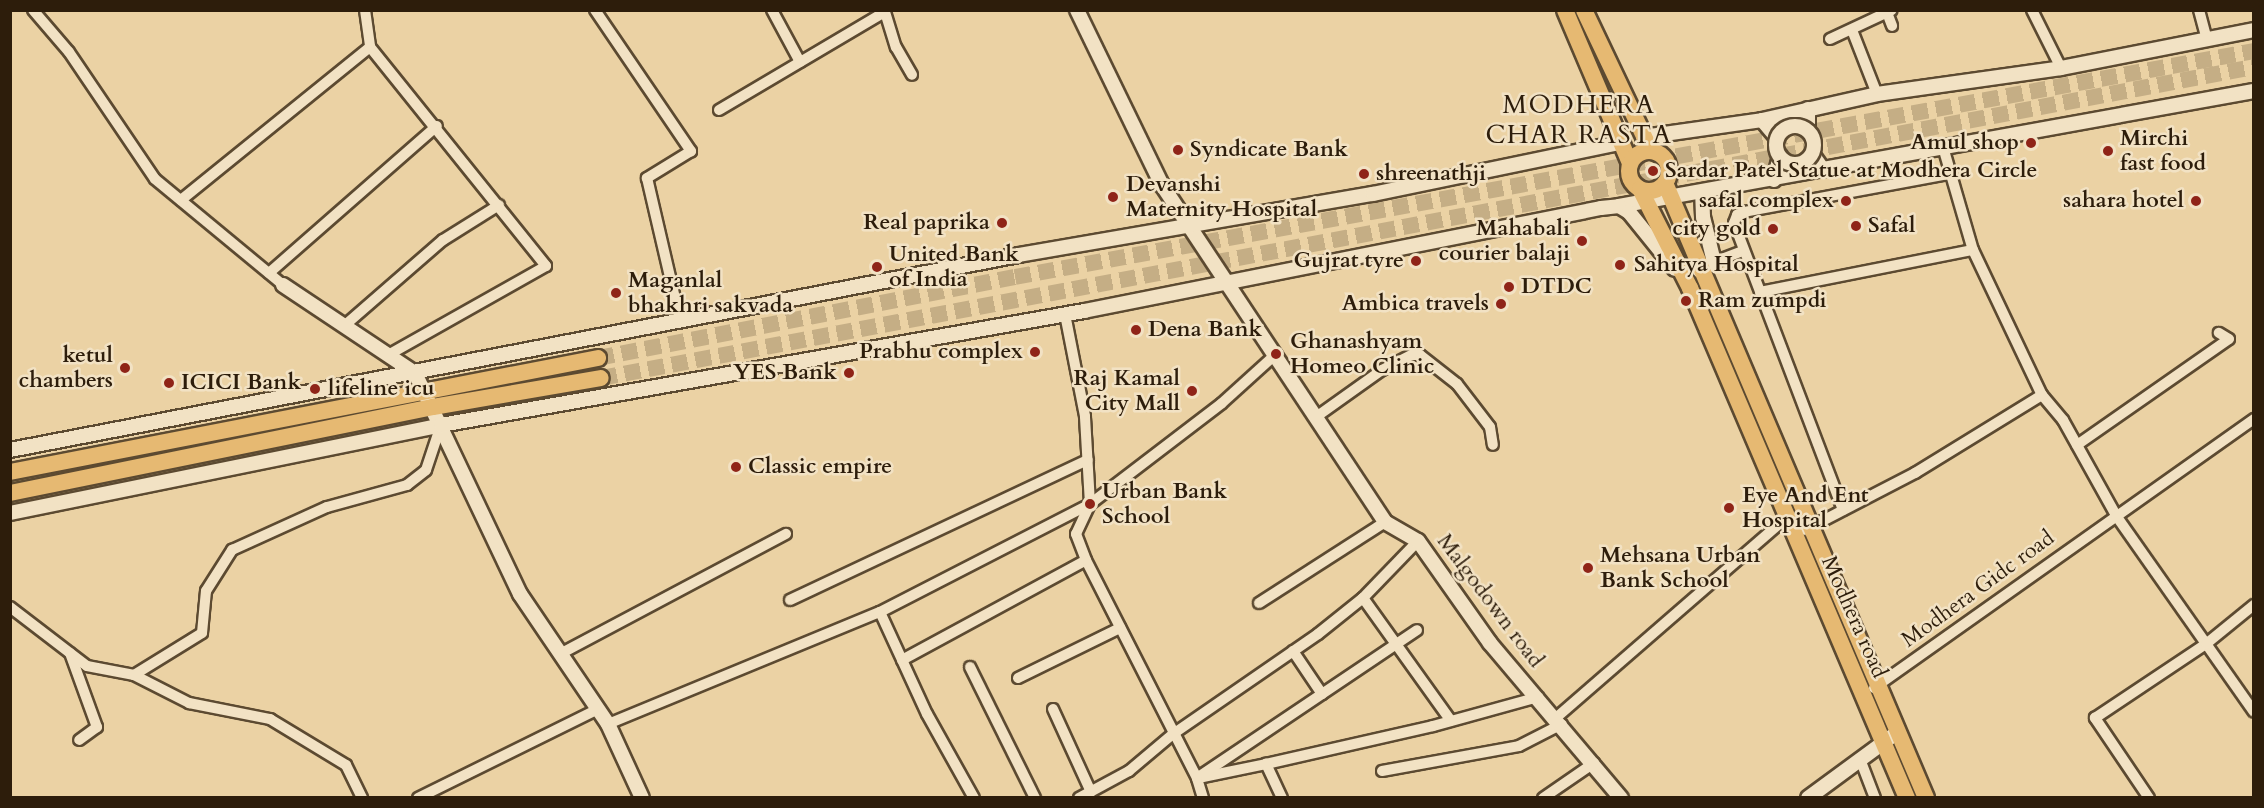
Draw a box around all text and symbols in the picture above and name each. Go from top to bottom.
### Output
district label: MODHERA CHAR RASTA [1485,89,1673,150]
place label: Mirchi fast food [2120,125,2206,176]
place label: Amul shop [1910,130,2019,156]
marker: Amul shop [2024,136,2038,150]
place label: Syndicate Bank [1190,137,1348,163]
marker: Syndicate Bank [1171,143,1185,157]
marker: Mirchi fast food [2101,144,2115,158]
place label: Sardar Patel Statue at Modhera Circle [1665,158,2037,184]
place label: shreenathji [1376,161,1486,187]
marker: Sardar Patel Statue at Modhera Circle [1646,164,1660,178]
marker: shreenathji [1357,167,1371,181]
place label: Devanshi Maternity Hospital [1126,171,1317,222]
marker: Devanshi Maternity Hospital [1104,188,1122,206]
place label: safal complex [1699,188,1834,214]
place label: sahara hotel [2063,188,2184,214]
marker: safal complex [1839,194,1853,208]
marker: sahara hotel [2189,194,2203,208]
place label: Real paprika [863,210,990,236]
place label: Safal [1868,213,1915,239]
place label: Mahabali courier balaji [1439,215,1570,266]
marker: Real paprika [995,216,1009,230]
place label: city gold [1672,216,1761,242]
marker: Safal [1849,219,1863,233]
marker: city gold [1766,222,1780,236]
marker: Mahabali courier balaji [1575,234,1589,248]
place label: United Bank of India [889,241,1019,292]
place label: Gujrat tyre [1293,248,1404,274]
place label: Sahitya Hospital [1634,252,1799,278]
marker: Gujrat tyre [1409,254,1423,268]
marker: Sahitya Hospital [1611,256,1629,274]
marker: United Bank of India [870,260,884,274]
place label: Maganlal bhakhri sakvada [628,267,793,318]
place label: DTDC [1521,274,1592,300]
marker: DTDC [1502,280,1516,294]
marker: Maganlal bhakhri sakvada [609,286,623,300]
place label: Ram zumpdi [1698,288,1827,314]
place label: Ambica travels [1342,291,1489,317]
marker: Ram zumpdi [1679,294,1693,308]
marker: Ambica travels [1494,297,1508,311]
place label: Dena Bank [1148,317,1262,343]
marker: Dena Bank [1129,323,1143,337]
place label: Ghanashyam Homeo Clinic [1290,328,1434,380]
place label: Prabhu complex [859,339,1023,365]
place label: ketul chambers [19,342,113,394]
marker: Prabhu complex [1028,345,1042,359]
marker: Ghanashyam Homeo Clinic [1267,345,1285,363]
place label: YES Bank [733,360,837,386]
marker: ketul chambers [118,361,132,375]
place label: Raj Kamal City Mall [1074,365,1180,416]
marker: YES Bank [842,366,856,380]
place label: ICICI Bank [181,370,301,396]
marker: ICICI Bank [162,376,176,390]
place label: lifeline icu [328,376,435,402]
marker: lifeline icu [306,380,324,398]
marker: Raj Kamal City Mall [1185,384,1199,398]
place label: Classic empire [748,454,892,480]
marker: Classic empire [729,460,743,474]
place label: Urban Bank School [1102,478,1227,530]
place label: Eye And Ent Hospital [1742,482,1868,534]
marker: Urban Bank School [1083,497,1097,511]
marker: Eye And Ent Hospital [1720,499,1738,517]
street label: Modhera Gidc road [1897,525,2059,653]
street label: Malgodown road [1431,529,1549,673]
place label: Mehsana Urban Bank School [1600,542,1760,594]
street label: Modhera road [1815,552,1893,682]
marker: Mehsana Urban Bank School [1581,561,1595,575]

